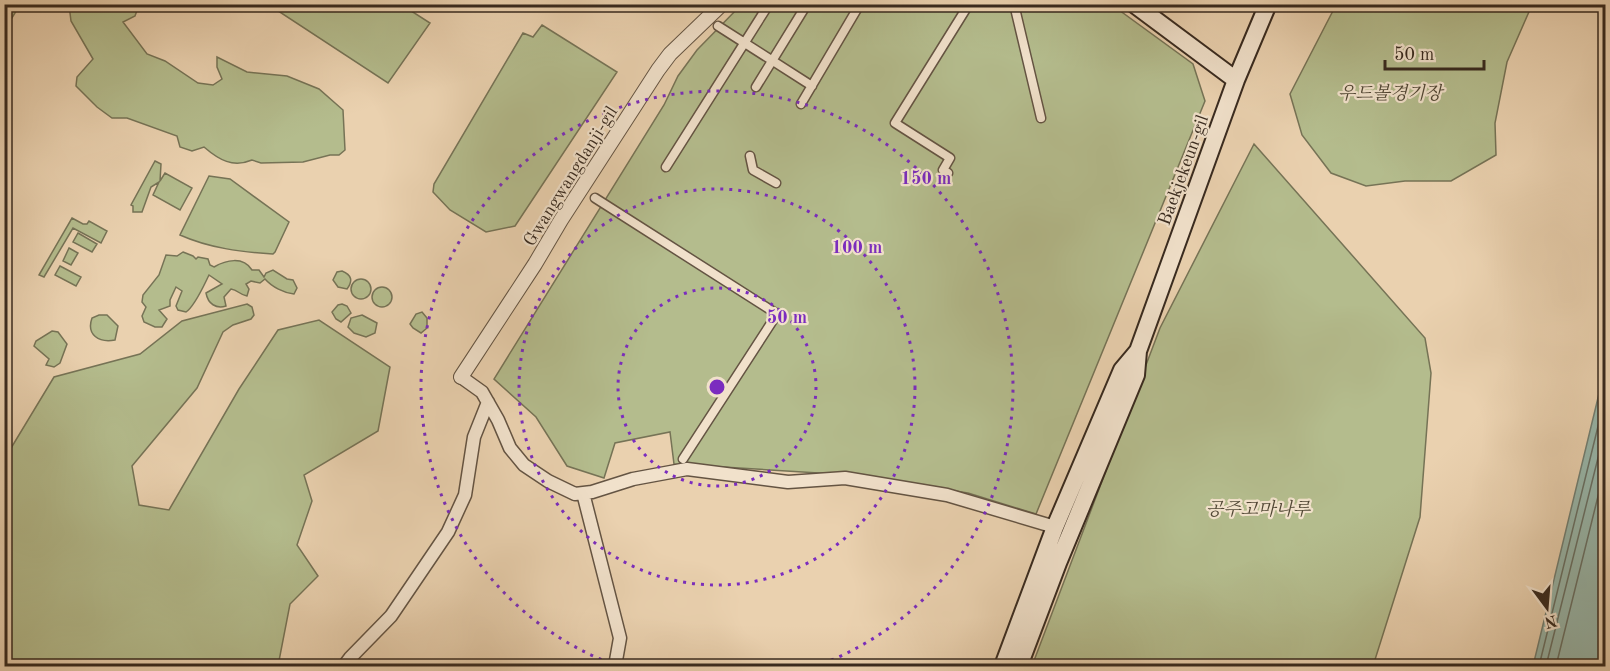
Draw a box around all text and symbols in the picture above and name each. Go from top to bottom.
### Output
scale bar [1385,33,1484,71]
text: 50 m [1394,46,1434,64]
park label: 우드볼경기장 [1338,83,1445,103]
street label: Gwangwangdanji-gil [521,103,621,250]
street label: Baekjekeun-gil [1156,113,1212,228]
text: 150 m [901,170,951,188]
text: 100 m [832,239,882,257]
text: 50 m [767,309,807,327]
centre of rings [707,377,727,397]
park label: 공주고마나루 [1206,499,1312,519]
north arrow [1517,578,1577,638]
text: N [1542,611,1559,630]

